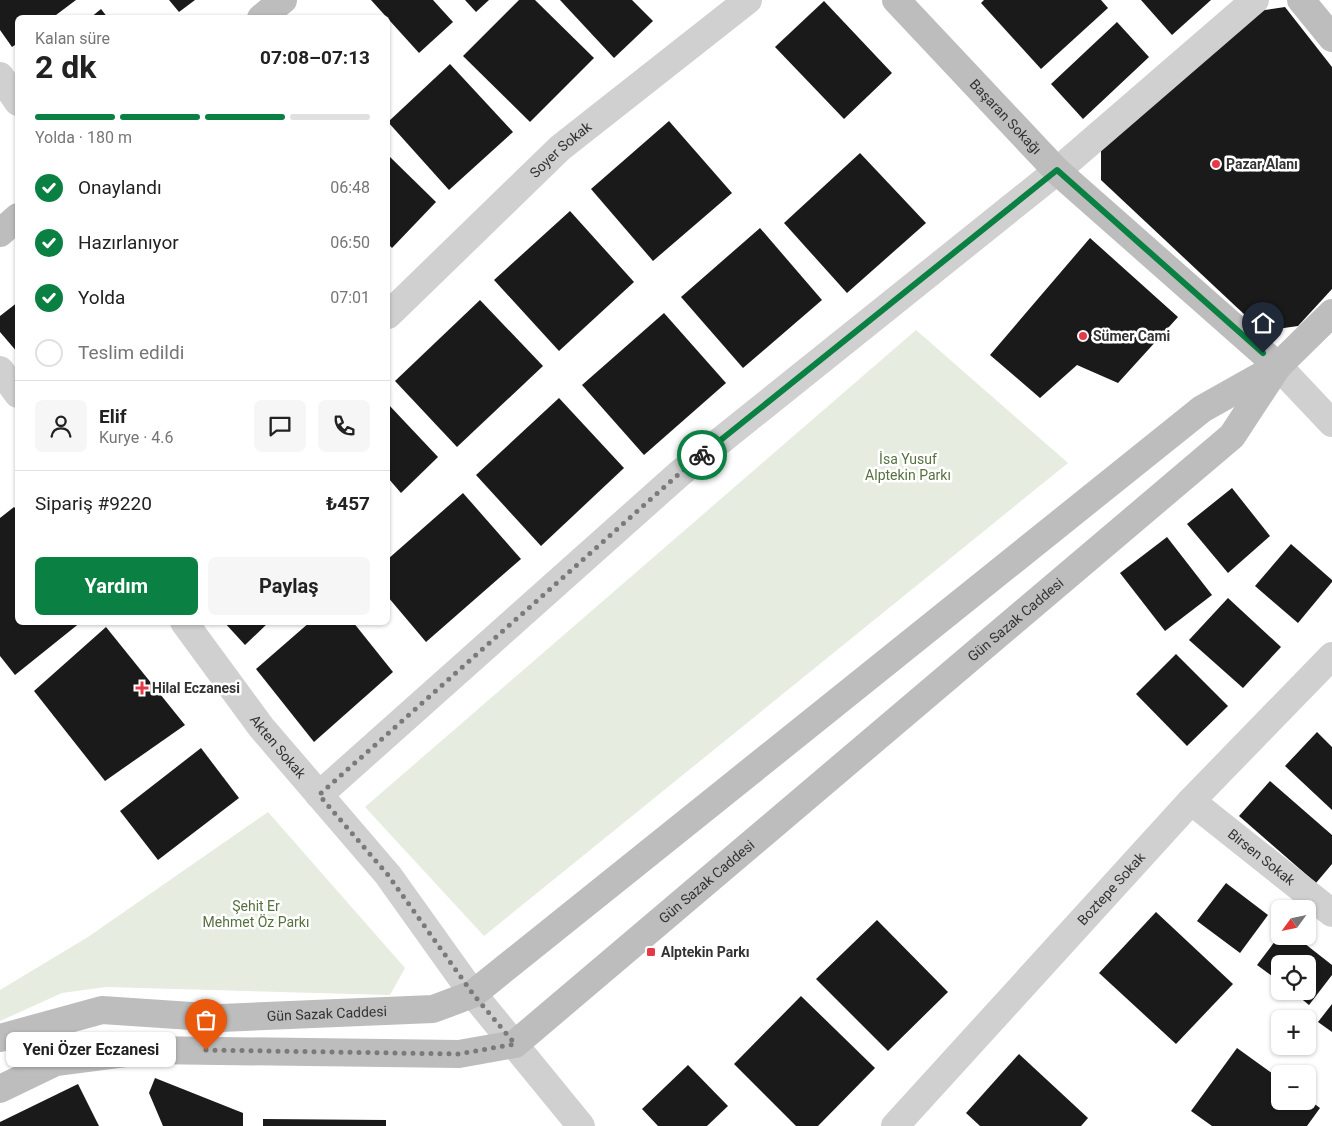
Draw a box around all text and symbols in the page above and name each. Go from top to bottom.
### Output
text: Kalan süre [35,29,110,48]
text: 07:08–07:13 [260,46,370,69]
text: 2 dk [35,48,96,86]
street label: Başaran Sokağı [967,76,1045,157]
street label: Soyer Sokak [526,118,595,181]
text: Yolda · 180 m [35,128,132,147]
place label: Pazar Alanı [1226,156,1298,172]
marker: Pazar Alanı [1210,158,1222,170]
icon: check [35,174,63,202]
text: Onaylandı [78,176,162,199]
text: 06:48 [330,178,370,197]
icon: check [35,229,63,257]
text: Hazırlanıyor [78,231,179,254]
text: 06:50 [330,233,370,252]
icon: check [35,284,63,312]
text: Yolda [78,286,125,309]
text: 07:01 [330,288,370,307]
pin [1242,302,1284,353]
icon: home [1249,309,1277,337]
place label: Sümer Cami [1093,328,1170,344]
marker: Sümer Cami [1077,330,1089,342]
text: Teslim edildi [78,341,184,364]
button: person [35,400,87,452]
button: chat [254,400,306,452]
button: phone [318,400,370,452]
text: Elif [99,405,127,428]
text: Kurye · 4.6 [99,428,174,447]
courier [677,430,727,480]
icon: bike [688,441,716,469]
park label: İsa Yusuf Alptekin Parkı [865,451,951,483]
text: Sipariş #9220 [35,492,152,515]
text: ₺457 [326,492,370,515]
button: Yardım [35,557,198,615]
button: Paylaş [208,557,370,615]
street label: Gün Sazak Caddesi [964,575,1066,665]
place label: Hilal Eczanesi [152,680,240,696]
marker: Hilal Eczanesi [136,682,148,694]
street label: Akten Sokak [247,712,310,782]
street label: Birsen Sokak [1225,826,1299,889]
street label: Gün Sazak Caddesi [656,837,758,927]
street label: Boztepe Sokak [1074,848,1149,928]
park label: Şehit Er Mehmet Öz Parkı [203,898,309,930]
north arrow [1271,900,1316,945]
map controls [1271,900,1316,1110]
place label: Alptekin Parkı [661,944,750,960]
marker: Alptekin Parkı [645,946,657,958]
button: locate [1271,955,1316,1000]
pin [185,999,227,1050]
street label: Gün Sazak Caddesi [266,1003,387,1024]
icon: bag [192,1006,220,1034]
button: + [1271,1010,1316,1055]
callout: Yeni Özer Eczanesi [6,1032,176,1068]
text: Yeni Özer Eczanesi [23,1040,159,1059]
button: − [1271,1065,1316,1110]

